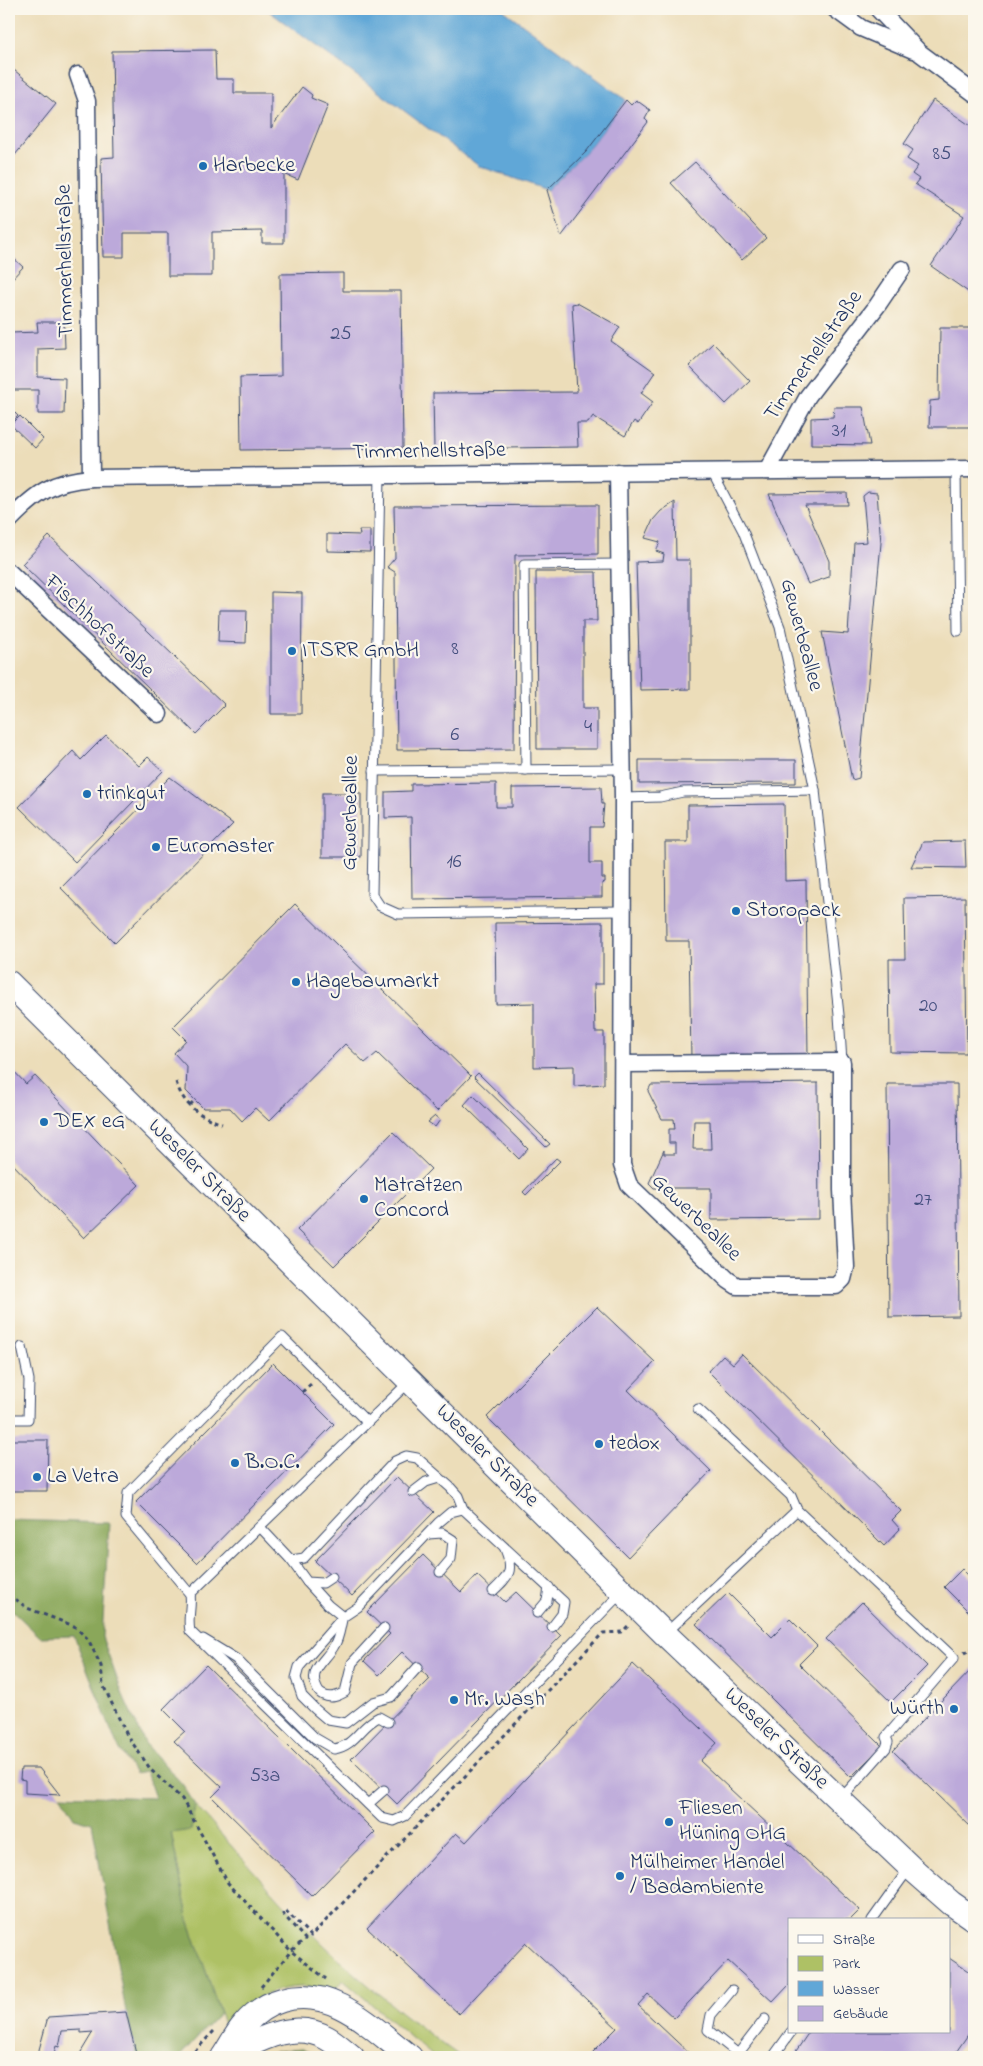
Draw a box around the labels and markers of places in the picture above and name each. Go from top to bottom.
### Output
place label: Harbecke [213,150,295,182]
marker: Harbecke [197,160,209,172]
place label: ITSRR GmbH [302,635,419,667]
marker: ITSRR GmbH [286,645,298,657]
place label: trinkgut [97,778,166,811]
marker: trinkgut [81,788,93,800]
place label: Euromaster [166,831,275,863]
marker: Euromaster [150,841,162,853]
place label: Storopack [746,895,841,927]
marker: Storopack [730,905,742,917]
place label: Hagebaumarkt [306,966,440,999]
marker: Hagebaumarkt [290,976,302,988]
place label: DEX eG [53,1106,125,1138]
marker: DEX eG [38,1116,50,1128]
place label: Matratzen Concord [374,1170,463,1227]
marker: Matratzen Concord [358,1193,370,1205]
place label: tedox [609,1428,660,1460]
marker: tedox [593,1438,605,1450]
place label: B.O.C. [244,1447,300,1479]
marker: B.O.C. [229,1457,241,1469]
place label: La Vetra [47,1461,119,1493]
marker: La Vetra [31,1471,43,1483]
place label: Mr. Wash [464,1684,545,1716]
place label: Würth [890,1693,944,1725]
marker: Mr. Wash [448,1694,460,1706]
marker: Würth [948,1703,960,1715]
place label: Fliesen Hüning OHG [678,1793,786,1851]
marker: Fliesen Hüning OHG [663,1816,675,1828]
place label: Mülheimer Handel / Badambiente [630,1847,785,1904]
marker: Mülheimer Handel / Badambiente [614,1870,626,1882]

